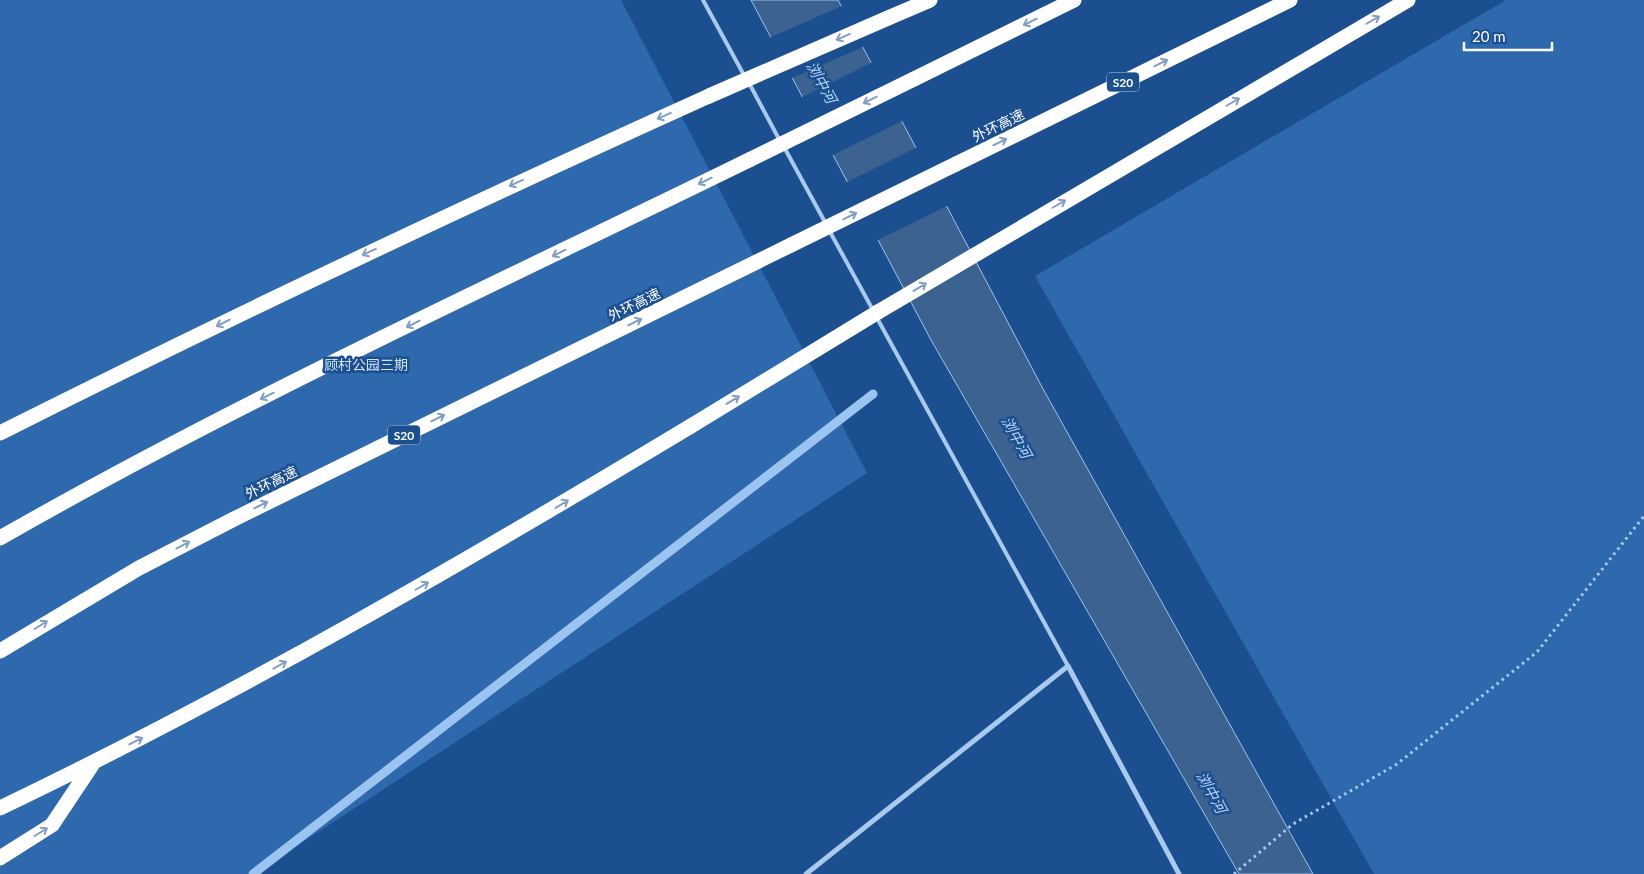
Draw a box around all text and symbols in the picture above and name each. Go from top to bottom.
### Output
one-way arrow [1366,15,1381,25]
one-way arrow [1023,17,1038,27]
scale bar [1464,20,1552,52]
text: 20 m [1472,27,1506,45]
one-way arrow [836,33,851,43]
water label: 浏中河 [803,58,842,109]
one-way arrow [1153,58,1168,67]
road number: S20 [1107,72,1139,91]
one-way arrow [863,96,878,105]
one-way arrow [1225,96,1240,106]
street label: 外环高速 [969,105,1027,145]
one-way arrow [657,112,672,121]
one-way arrow [992,137,1007,147]
one-way arrow [698,177,713,186]
one-way arrow [509,179,524,188]
one-way arrow [1052,198,1066,208]
one-way arrow [843,211,858,221]
one-way arrow [362,248,377,258]
one-way arrow [552,248,567,258]
one-way arrow [912,281,926,291]
street label: 外环高速 [605,284,663,324]
one-way arrow [627,317,642,326]
one-way arrow [216,319,231,328]
one-way arrow [406,320,421,329]
park label: 顾村公园三期 [324,356,408,373]
one-way arrow [260,391,275,401]
one-way arrow [725,395,739,405]
one-way arrow [430,413,445,423]
water label: 浏中河 [998,413,1037,464]
road number: S20 [388,426,420,444]
street label: 外环高速 [242,462,300,502]
one-way arrow [555,498,569,508]
one-way arrow [253,500,268,510]
one-way arrow [175,540,190,549]
one-way arrow [414,580,428,590]
one-way arrow [34,619,48,629]
one-way arrow [272,660,287,669]
one-way arrow [129,736,144,746]
water label: 浏中河 [1193,768,1232,819]
one-way arrow [34,826,48,836]

